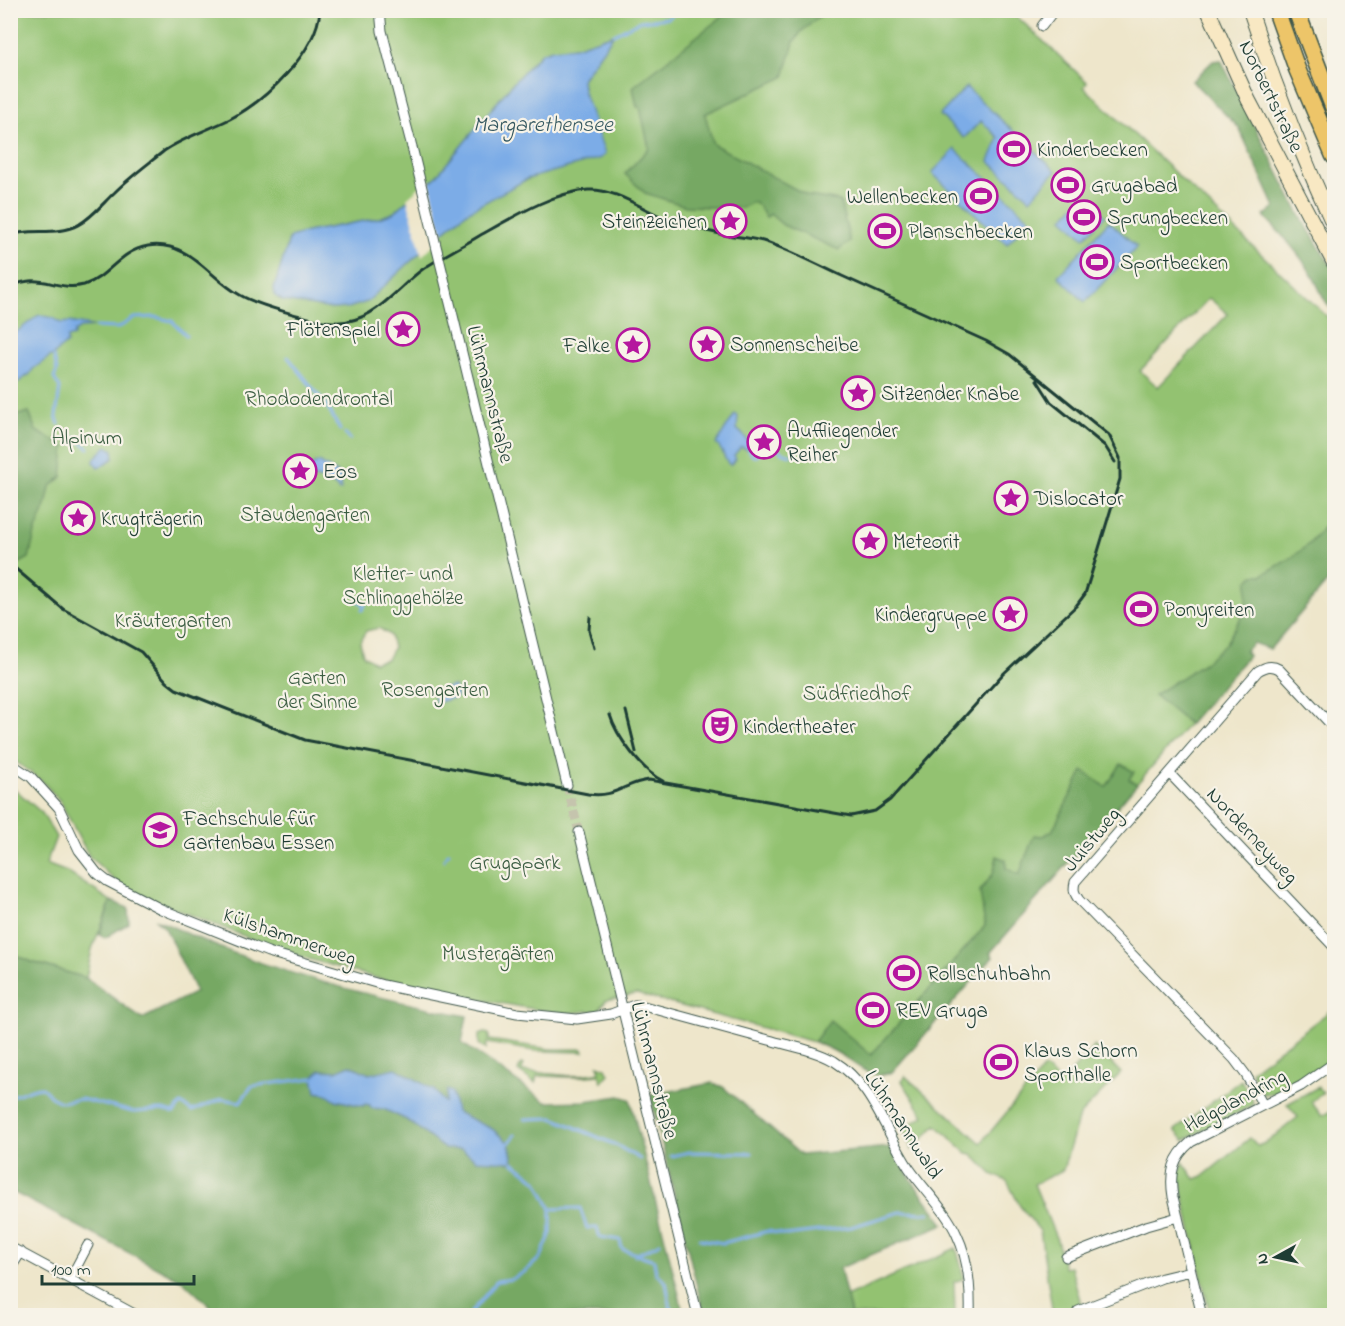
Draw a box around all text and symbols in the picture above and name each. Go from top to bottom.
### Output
street label: Norbertstraße [1230,36,1311,159]
water label: Margarethensee [473,110,614,142]
sports icon: Kinderbecken [996,131,1032,167]
place label: Kinderbecken [1037,136,1148,166]
sports icon: Grugabad [1050,167,1086,203]
place label: Grugabad [1091,172,1178,204]
sports icon: Wellenbecken [963,178,999,214]
place label: Wellenbecken [847,183,958,213]
sports icon: Sprungbecken [1066,199,1102,235]
place icon: Steinzeichen [712,203,748,239]
place label: Sprungbecken [1107,204,1228,236]
place label: Steinzeichen [602,208,707,238]
sports icon: Planschbecken [867,213,903,249]
place label: Planschbecken [908,218,1033,248]
sports icon: Sportbecken [1079,244,1115,280]
place label: Sportbecken [1120,249,1228,279]
place icon: Flötenspiel [385,311,421,347]
place label: Flötenspiel [285,316,380,346]
street label: Lührmannstraße [458,323,521,467]
place icon: Sonnenscheibe [689,326,725,362]
place icon: Falke [615,327,651,363]
place label: Sonnenscheibe [730,331,859,361]
place label: Falke [562,332,611,362]
place icon: Sitzender Knabe [840,375,876,411]
place label: Sitzender Knabe [881,380,1020,410]
park label: Rhododendrontal [245,385,393,415]
place label: Auffliegender Reiher [787,417,898,471]
park label: Alpinum [52,424,122,454]
place icon: Auffliegender Reiher [746,424,782,460]
place icon: Eos [282,453,318,489]
place label: Eos [323,458,357,488]
place icon: Dislocator [993,480,1029,516]
place label: Dislocator [1033,485,1124,515]
place icon: Krugträgerin [60,500,96,536]
park label: Staudengarten [240,501,370,533]
place label: Krugträgerin [101,505,203,537]
place icon: Meteorit [852,523,888,559]
place label: Meteorit [893,528,960,558]
park label: Kletter- und Schlinggehölze [343,560,464,616]
sports icon: Ponyreiten [1123,591,1159,627]
place icon: Kindergruppe [992,596,1028,632]
place label: Ponyreiten [1164,596,1254,628]
place label: Kindergruppe [875,601,988,633]
park label: Kräutergarten [115,607,231,639]
park label: Garten der Sinne [277,664,358,718]
park label: Rosengarten [381,676,489,708]
park label: Südfriedhof [803,680,911,710]
theatre icon: Kindertheater [702,708,738,744]
place label: Kindertheater [743,713,856,743]
street label: Norderneyweg [1197,781,1305,893]
street label: Juistweg [1056,801,1130,880]
place label: Fachschule für Gartenbau Essen [182,805,334,859]
school or university icon: Fachschule für Gartenbau Essen [142,812,178,848]
park label: Grugapark [470,849,561,881]
street label: Külshammerweg [218,901,360,977]
park label: Mustergärten [442,940,554,972]
sports icon: Rollschuhbahn [886,955,922,991]
place label: Rollschuhbahn [927,960,1051,990]
sports icon: REV Gruga [855,992,891,1028]
place label: REV Gruga [896,997,988,1029]
street label: Lührmannstraße [622,999,685,1143]
place label: Klaus Schorn Sporthalle [1024,1037,1138,1091]
sports icon: Klaus Schorn Sporthalle [983,1044,1019,1080]
street label: Helgolandring [1179,1062,1293,1143]
street label: Lührmannwald [856,1065,949,1186]
north arrow [1246,1227,1306,1287]
scale bar [42,1248,194,1286]
text: N [1250,1252,1276,1266]
text: 100 m [51,1258,91,1284]

